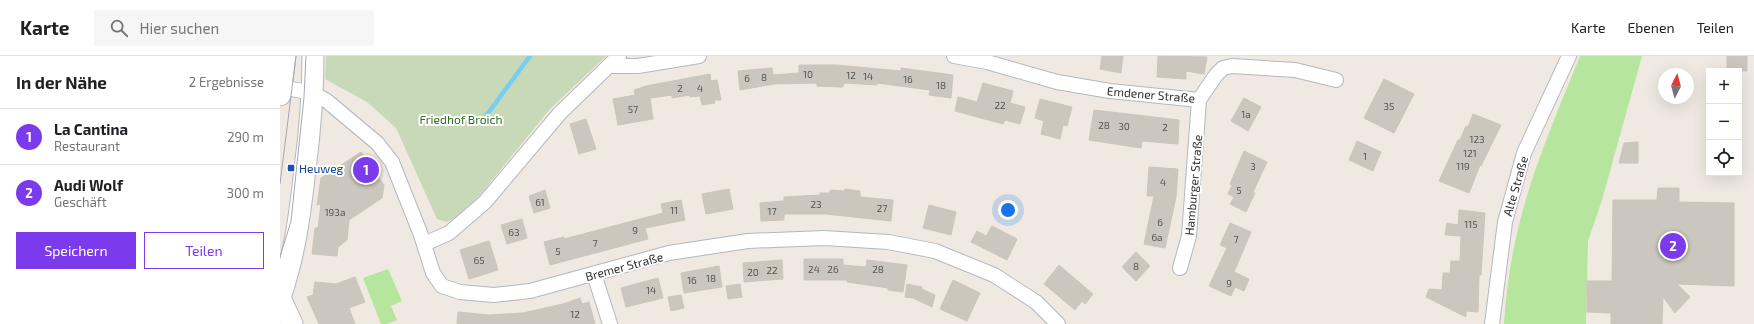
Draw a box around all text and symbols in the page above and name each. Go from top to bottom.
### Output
search box [94,10,374,46]
text: Karte [20,16,70,39]
icon: search [108,17,130,39]
text: Hier suchen [140,19,219,37]
text: Karte [1571,19,1606,36]
text: Ebenen [1628,19,1675,36]
text: Teilen [1697,19,1734,36]
house number: 10 [803,68,813,80]
north arrow [1658,68,1694,104]
map controls [1706,68,1742,176]
button: + [1706,68,1742,104]
house number: 12 [846,69,856,81]
house number: 14 [863,70,873,82]
house number: 8 [761,71,767,83]
text: In der Nähe [16,72,107,92]
house number: 6 [744,72,750,84]
house number: 16 [903,73,913,85]
text: 2 Ergebnisse [189,74,264,90]
house number: 18 [936,79,946,91]
house number: 2 [677,82,683,94]
house number: 4 [697,82,703,94]
street label: Emdener Straße [1106,83,1196,105]
house number: 22 [994,99,1006,111]
house number: 35 [1384,100,1394,112]
house number: 57 [628,103,638,115]
button: − [1706,104,1742,140]
house number: 1a [1241,108,1251,120]
park label: Friedhof Broich [420,112,502,126]
house number: 28 [1098,119,1110,131]
text: La Cantina [54,120,128,138]
house number: 30 [1118,120,1130,132]
house number: 2 [1162,121,1168,133]
text: 1 [26,129,32,145]
text: 290 m [227,129,264,145]
house number: 123 [1469,133,1485,145]
street label: Hamburger Straße [1182,134,1204,236]
text: Restaurant [54,138,120,154]
button: locate [1706,140,1742,176]
house number: 121 [1463,147,1477,159]
house number: 1 [1363,150,1367,162]
street label: Alte Straße [1500,154,1530,218]
pin: 1 [353,155,379,185]
house number: 3 [1250,160,1256,172]
house number: 119 [1456,160,1470,172]
place label: Heuweg [299,161,344,175]
marker: Heuweg [286,163,296,173]
text: Audi Wolf [54,176,123,194]
house number: 4 [1160,176,1166,188]
house number: 5 [1236,184,1242,196]
text: 2 [25,185,33,201]
text: 300 m [227,185,264,201]
text: Geschäft [54,194,107,210]
house number: 61 [535,196,545,208]
house number: 23 [810,198,822,210]
your location [998,200,1018,220]
house number: 27 [877,202,887,214]
house number: 11 [670,204,678,216]
house number: 17 [767,205,777,217]
house number: 193a [325,206,345,218]
house number: 6 [1157,216,1163,228]
house number: 115 [1464,218,1478,230]
house number: 9 [632,224,638,236]
house number: 63 [508,226,520,238]
house number: 6a [1151,231,1163,243]
pin: 2 [1660,231,1686,261]
button: Speichern [16,232,136,269]
button: Teilen [144,232,264,269]
house number: 7 [1233,233,1239,245]
house number: 7 [592,237,598,249]
house number: 5 [555,245,561,257]
street label: Bremer Straße [584,249,664,283]
house number: 65 [473,254,485,266]
house number: 8 [1133,260,1139,272]
house number: 24 [808,263,820,275]
house number: 26 [827,263,839,275]
house number: 28 [872,263,884,275]
house number: 22 [766,264,778,276]
house number: 20 [747,266,759,278]
house number: 18 [706,272,716,284]
house number: 16 [687,274,697,286]
house number: 9 [1226,277,1232,289]
house number: 14 [646,284,656,296]
house number: 12 [570,308,580,320]

